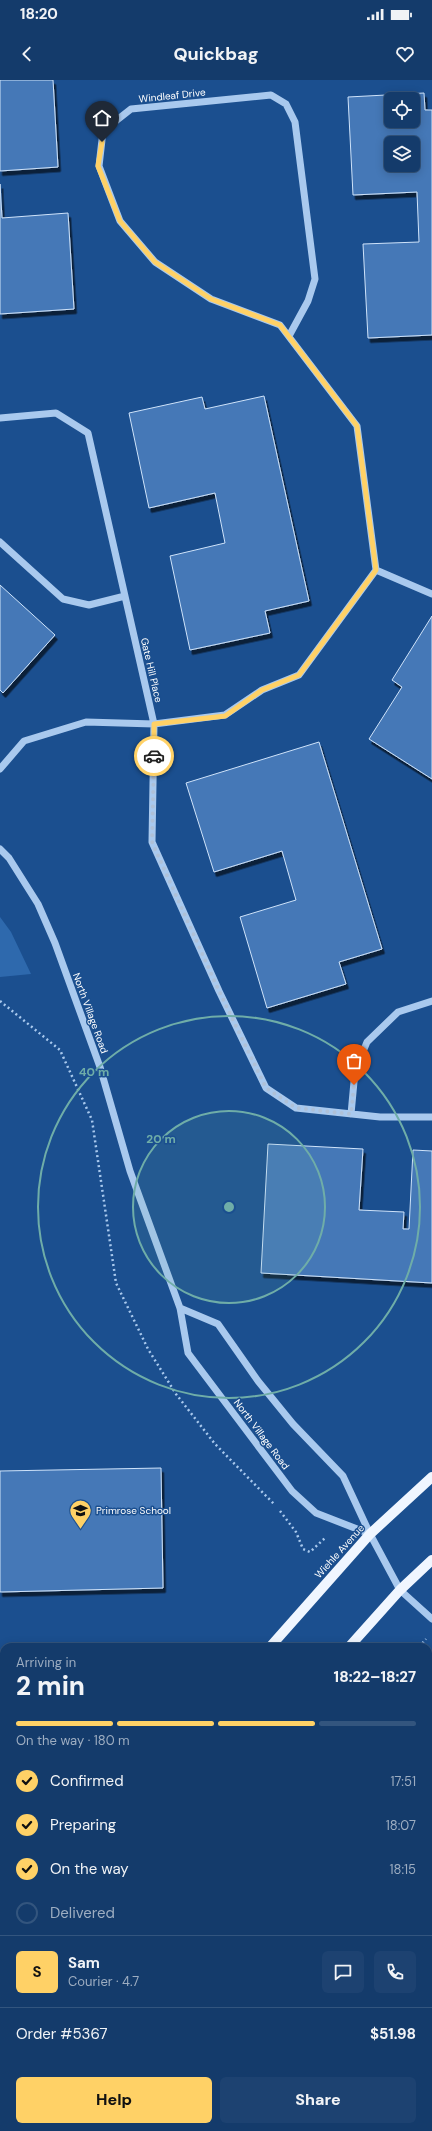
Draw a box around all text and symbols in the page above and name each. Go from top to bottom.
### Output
text: 18:20 [20,4,58,24]
text: Quickbag [173,42,259,66]
icon: back [16,43,38,65]
icon: heart [394,43,416,65]
street label: Windleaf Drive [138,85,206,105]
map controls [384,92,420,172]
button: locate [384,92,420,128]
pin [85,101,119,142]
icon: home [91,107,113,129]
button: layers [384,136,420,172]
street label: Gate Hill Place [138,636,165,704]
courier [134,736,174,776]
icon: car [143,745,165,767]
street label: North Village Road [70,971,111,1055]
pin [337,1044,371,1085]
icon: bag [343,1050,365,1072]
text: 40 m [79,1064,109,1080]
text: 20 m [146,1131,176,1147]
centre of rings [222,1200,236,1214]
street label: North Village Road [231,1396,292,1472]
school or university icon: Primrose School [68,1497,94,1530]
place label: Primrose School [96,1504,171,1517]
street label: Wiehle Avenue [312,1521,367,1581]
text: Arriving in [16,1654,76,1671]
text: 18:22–18:27 [334,1667,416,1687]
text: 2 min [16,1669,85,1703]
text: On the way · 180 m [16,1732,130,1749]
icon: check [16,1770,38,1792]
text: Confirmed [50,1771,124,1791]
text: 17:51 [390,1773,416,1790]
icon: check [16,1814,38,1836]
text: Preparing [50,1815,116,1835]
text: 18:07 [386,1817,416,1834]
icon: check [16,1858,38,1880]
text: On the way [50,1859,129,1879]
text: 18:15 [389,1861,416,1878]
text: Delivered [50,1903,115,1923]
button: chat [322,1951,364,1993]
button: phone [374,1951,416,1993]
text: Sam [68,1953,100,1973]
text: S [32,1962,42,1982]
text: Courier · 4.7 [68,1973,139,1990]
text: Order #5367 [16,2024,107,2044]
text: $51.98 [370,2024,416,2044]
button: Help [16,2077,212,2123]
button: Share [220,2077,416,2123]

